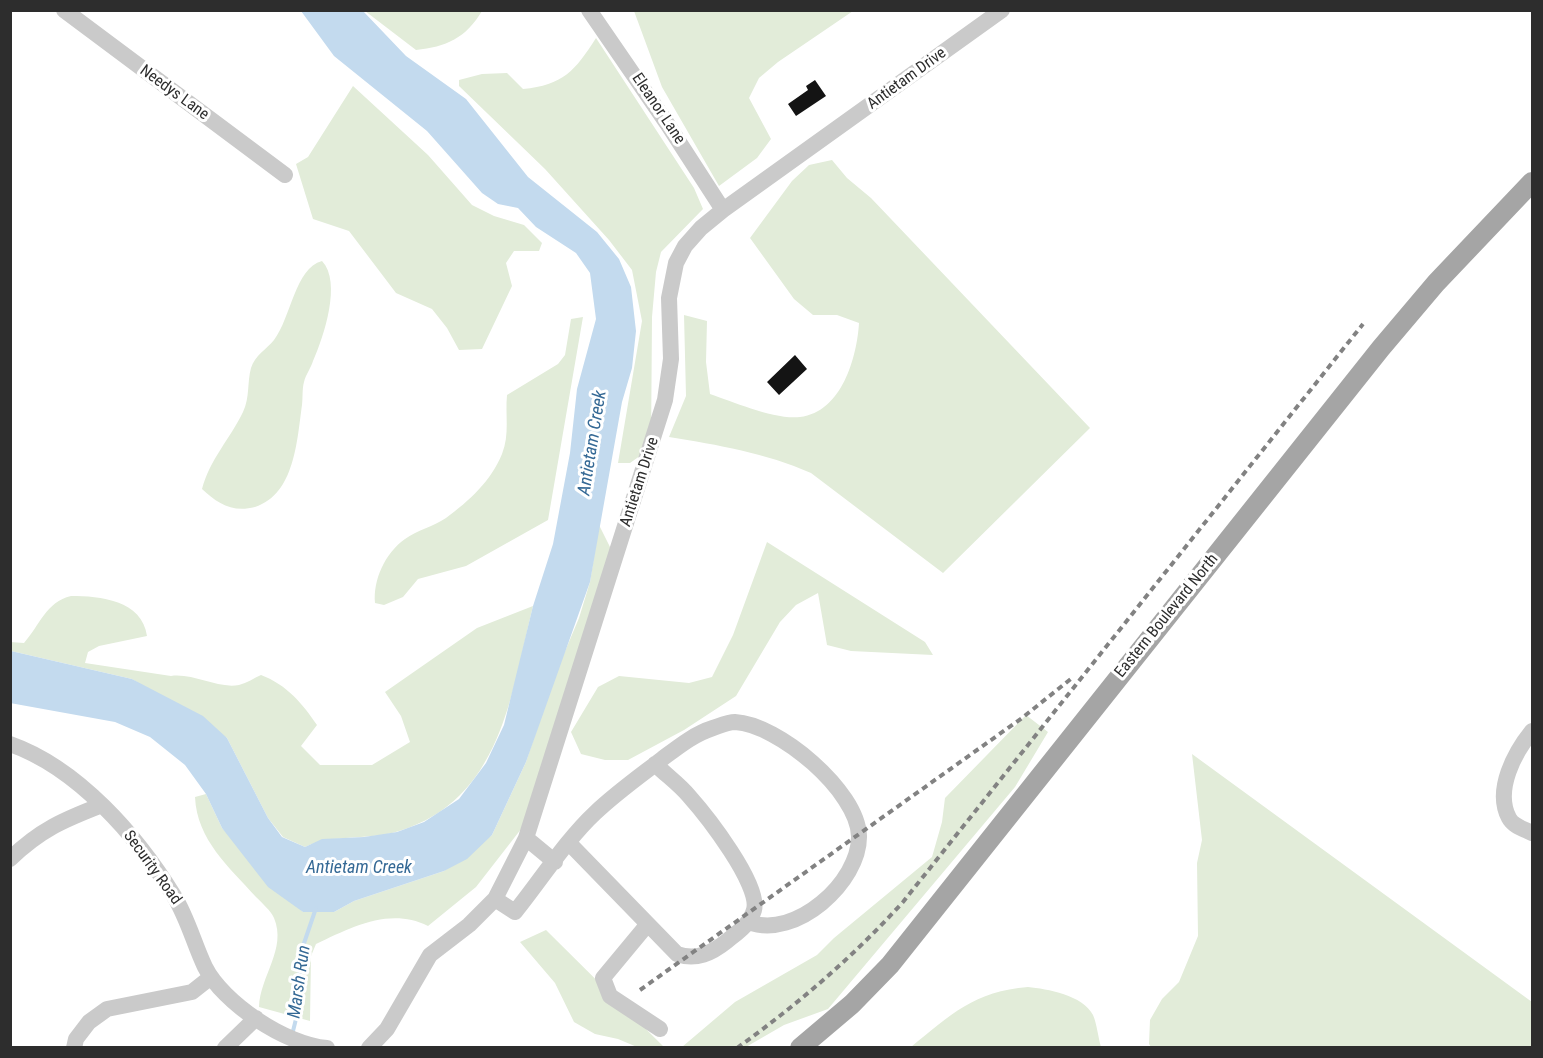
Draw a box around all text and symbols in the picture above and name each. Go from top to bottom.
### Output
street label: Antietam Drive [864,44,950,114]
street label: Needys Lane [136,61,212,125]
street label: Eleanor Lane [627,70,689,148]
water label: Antietam Creek [574,389,612,497]
street label: Antietam Drive [617,435,663,529]
street label: Eastern Boulevard North [1111,550,1223,682]
street label: Security Road [119,827,185,909]
water label: Antietam Creek [306,857,412,879]
water label: Marsh Run [284,944,316,1020]

